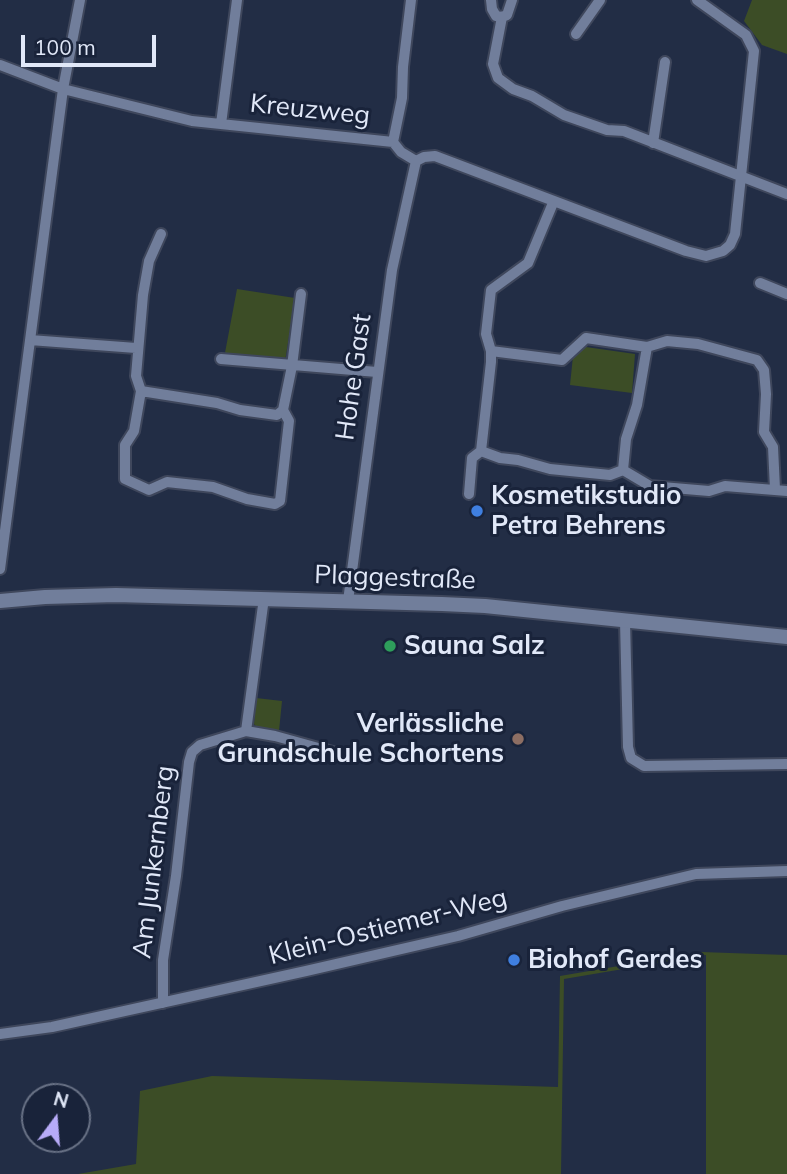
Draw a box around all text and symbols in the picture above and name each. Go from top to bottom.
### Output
scale bar [24,21,159,65]
text: 100 m [34,34,96,60]
street label: Kreuzweg [248,88,372,132]
street label: Hohe Gast [330,312,378,442]
place label: Kosmetikstudio Petra Behrens [491,480,681,542]
marker: Kosmetikstudio Petra Behrens [469,503,485,519]
street label: Plaggestraße [314,560,476,596]
place label: Sauna Salz [404,630,545,662]
marker: Sauna Salz [382,638,398,654]
place label: Verlässliche Grundschule Schortens [217,708,504,770]
marker: Verlässliche Grundschule Schortens [510,731,526,747]
street label: Am Junkernberg [127,764,181,960]
street label: Klein-Ostiemer-Weg [266,882,510,972]
place label: Biohof Gerdes [528,944,703,976]
marker: Biohof Gerdes [506,952,522,968]
north arrow [21,1083,91,1153]
text: N [51,1086,71,1113]

